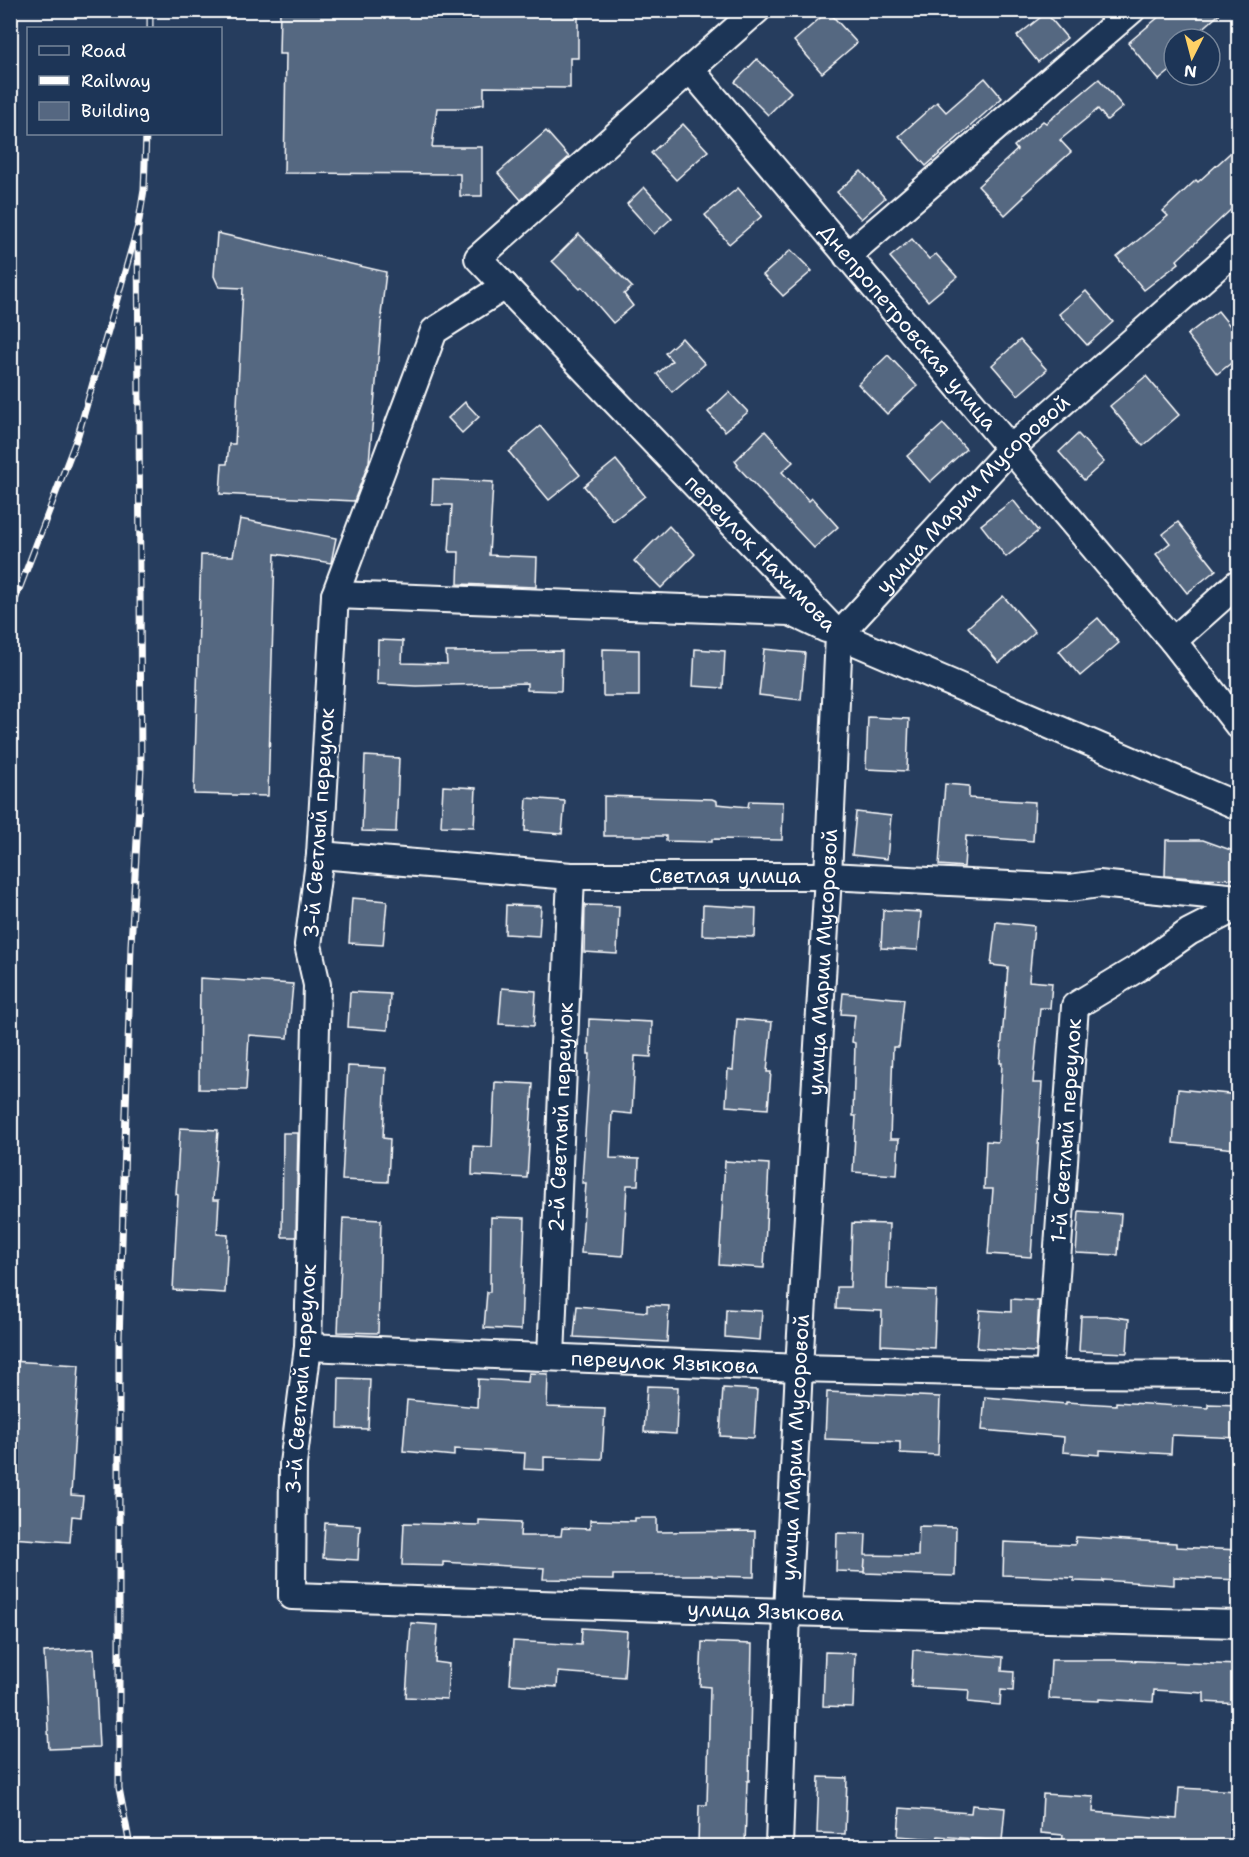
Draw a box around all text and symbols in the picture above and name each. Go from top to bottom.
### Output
legend [27,27,222,135]
north arrow [1162,27,1222,87]
text: Road [81,39,126,63]
text: N [1183,60,1198,83]
text: Railway [81,69,151,93]
text: Building [81,99,150,123]
street label: Днепропетровская улица [813,218,1003,437]
street label: улица Марии Мусоровой [870,388,1076,600]
street label: переулок Нахимова [679,468,843,638]
street label: 3-й Светлый переулок [297,707,341,939]
street label: улица Марии Мусоровой [801,828,844,1096]
street label: Светлая улица [649,862,801,890]
street label: 2-й Светлый переулок [542,1002,580,1233]
street label: 1-й Светлый переулок [1044,1017,1088,1244]
street label: 3-й Светлый переулок [279,1263,323,1495]
street label: улица Марии Мусоровой [775,1313,816,1582]
street label: переулок Языкова [570,1344,759,1380]
street label: улица Языкова [687,1595,844,1628]

